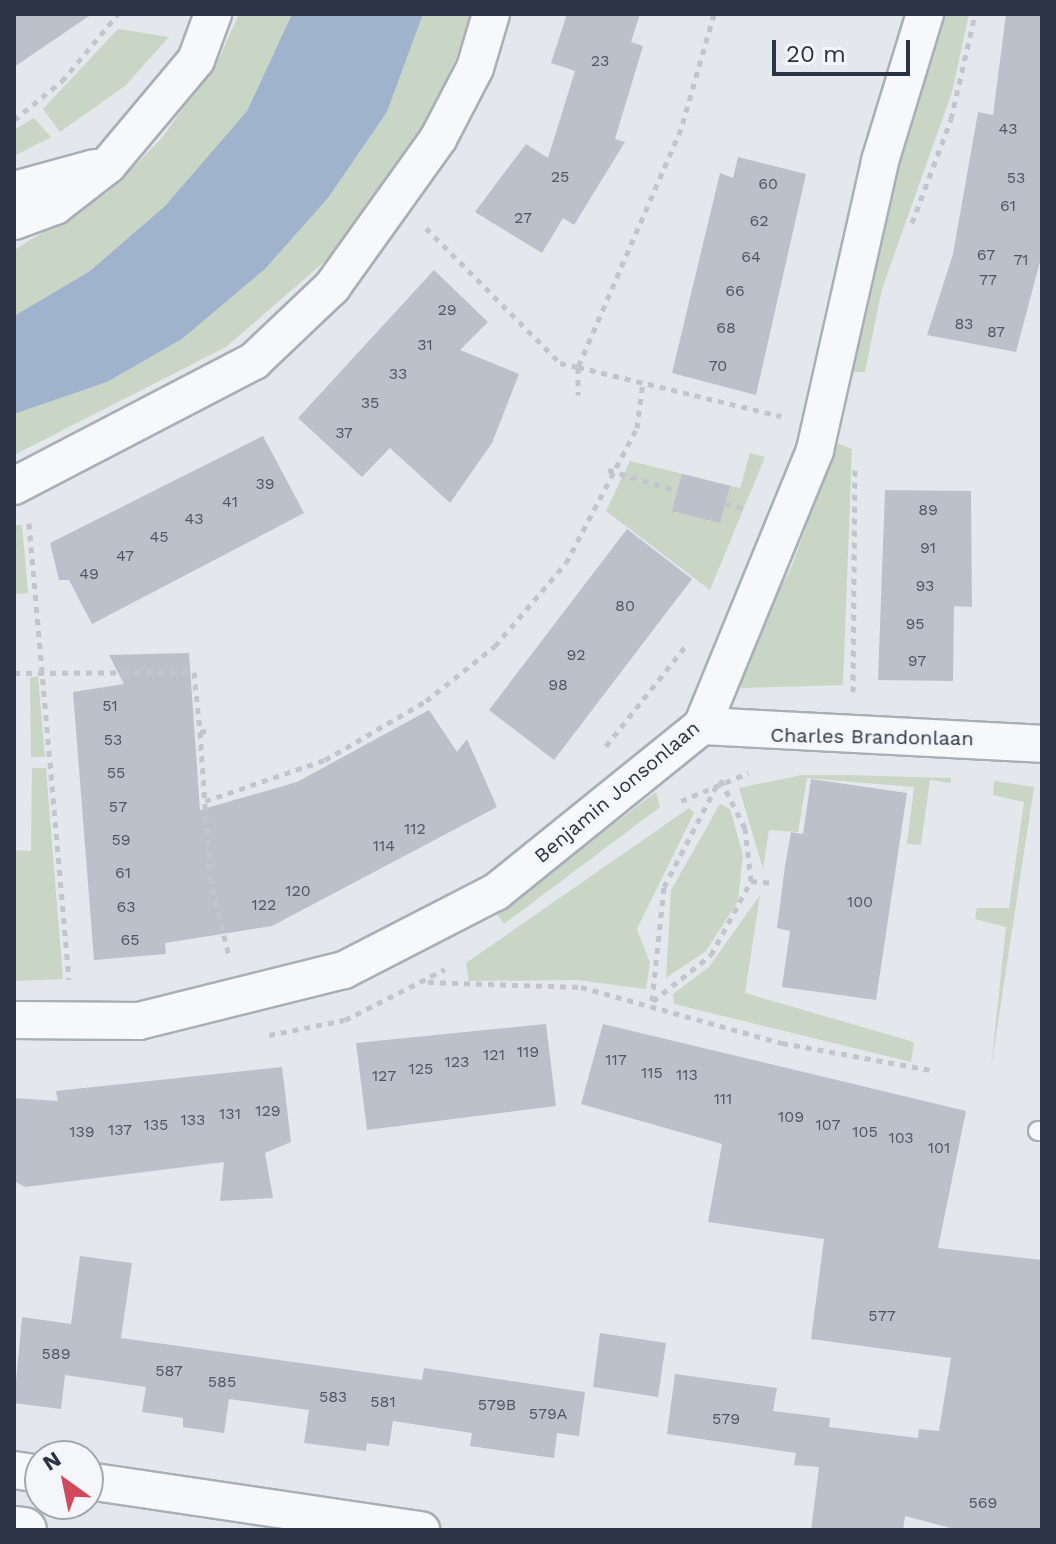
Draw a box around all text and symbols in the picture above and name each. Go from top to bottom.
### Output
scale bar [776,24,914,74]
text: 20 m [786,40,846,68]
house number: 23 [591,51,609,71]
house number: 43 [998,119,1018,139]
house number: 25 [551,167,569,187]
house number: 53 [1007,168,1025,188]
house number: 60 [758,174,778,194]
house number: 61 [1000,196,1016,216]
house number: 27 [514,208,532,228]
house number: 62 [749,211,769,231]
house number: 67 [977,245,995,265]
house number: 64 [741,247,761,267]
house number: 71 [1013,250,1029,270]
house number: 77 [979,270,997,290]
house number: 66 [725,281,745,301]
house number: 29 [437,300,457,320]
house number: 83 [955,314,973,334]
house number: 68 [716,318,736,338]
house number: 87 [987,322,1005,342]
house number: 31 [417,335,433,355]
house number: 70 [709,356,727,376]
house number: 33 [389,364,407,384]
house number: 35 [361,393,379,413]
house number: 37 [335,423,353,443]
house number: 39 [255,474,275,494]
house number: 41 [222,492,238,512]
house number: 89 [918,500,938,520]
house number: 43 [184,509,204,529]
house number: 45 [149,527,169,547]
house number: 91 [920,538,936,558]
house number: 47 [116,546,134,566]
house number: 49 [79,564,99,584]
house number: 93 [916,576,934,596]
house number: 80 [615,596,635,616]
house number: 95 [905,614,925,634]
house number: 92 [566,645,586,665]
house number: 97 [908,651,926,671]
house number: 98 [548,675,568,695]
house number: 51 [102,696,118,716]
street label: Benjamin Jonsonlaan [529,716,705,868]
street label: Charles Brandonlaan [770,723,974,751]
house number: 53 [104,730,122,750]
house number: 55 [107,763,125,783]
house number: 57 [109,797,127,817]
house number: 112 [404,819,426,839]
house number: 59 [111,830,131,850]
house number: 114 [373,836,395,856]
house number: 61 [115,863,131,883]
house number: 120 [285,881,311,901]
house number: 100 [847,892,873,912]
house number: 122 [252,895,276,915]
house number: 63 [116,897,136,917]
house number: 65 [120,930,140,950]
house number: 119 [517,1042,539,1062]
house number: 121 [483,1045,505,1065]
house number: 117 [605,1050,627,1070]
house number: 123 [445,1052,469,1072]
house number: 125 [409,1059,433,1079]
house number: 115 [641,1063,663,1083]
house number: 113 [676,1065,698,1085]
house number: 127 [372,1066,396,1086]
house number: 111 [714,1089,732,1109]
house number: 129 [255,1101,281,1121]
house number: 131 [219,1104,241,1124]
house number: 109 [778,1107,804,1127]
house number: 133 [181,1110,205,1130]
house number: 135 [144,1115,168,1135]
house number: 107 [816,1115,840,1135]
house number: 137 [108,1120,132,1140]
house number: 139 [69,1122,95,1142]
house number: 105 [852,1122,878,1142]
house number: 103 [888,1128,914,1148]
house number: 101 [928,1138,950,1158]
house number: 577 [868,1306,896,1326]
house number: 589 [41,1344,71,1364]
house number: 587 [155,1361,183,1381]
house number: 585 [208,1372,236,1392]
house number: 583 [319,1387,347,1407]
house number: 581 [370,1392,396,1412]
house number: 579B [478,1395,516,1415]
house number: 579A [529,1404,567,1424]
house number: 579 [712,1409,740,1429]
north arrow [24,1440,104,1520]
text: N [38,1446,65,1476]
house number: 569 [969,1493,997,1513]

